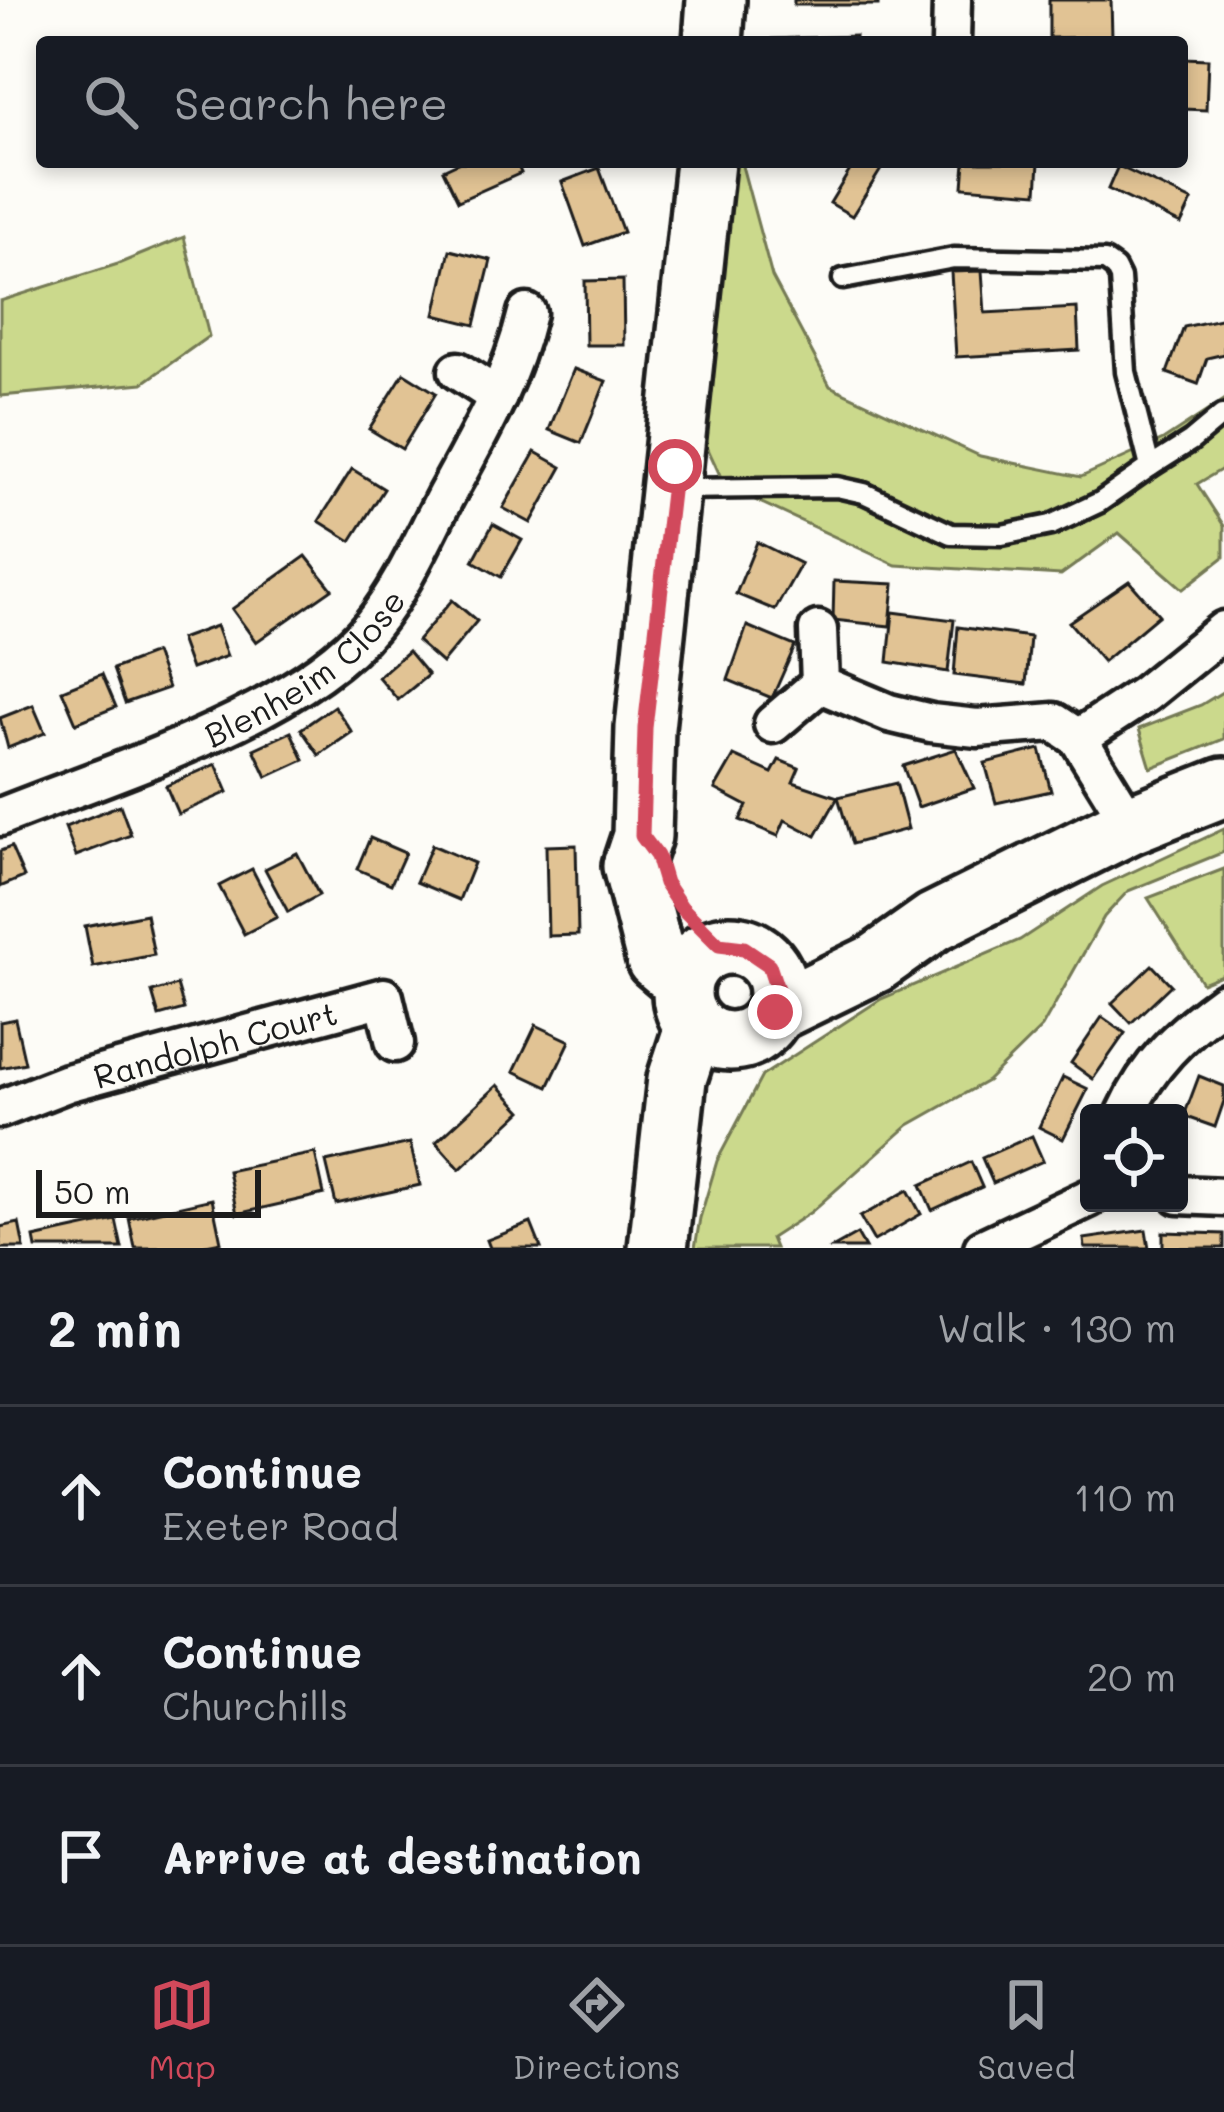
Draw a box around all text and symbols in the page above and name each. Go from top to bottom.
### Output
search box [36,36,1188,168]
icon: search [78,69,144,135]
text: Search here [174,73,448,131]
route start [648,439,702,493]
street label: Blenheim Close [197,580,413,755]
route end [748,985,802,1039]
street label: Randolph Court [88,989,341,1096]
map controls [1080,1104,1188,1212]
button: locate [1080,1104,1188,1212]
scale bar [36,1164,261,1217]
text: 50 m [54,1169,130,1212]
text: 2 min [48,1293,182,1360]
text: Walk · 130 m [937,1301,1176,1352]
text: Continue [162,1441,362,1499]
icon: ahead [48,1463,114,1529]
text: 110 m [1074,1470,1176,1521]
text: Exeter Road [162,1499,399,1550]
text: Continue [162,1621,362,1679]
icon: ahead [48,1643,114,1709]
text: 20 m [1087,1650,1176,1701]
text: Churchills [162,1679,348,1730]
icon: arrive [48,1823,114,1889]
text: Arrive at destination [162,1827,642,1885]
tab: Map [149,1972,216,2087]
tab: Directions [513,1972,680,2087]
tab: Saved [978,1972,1075,2087]

